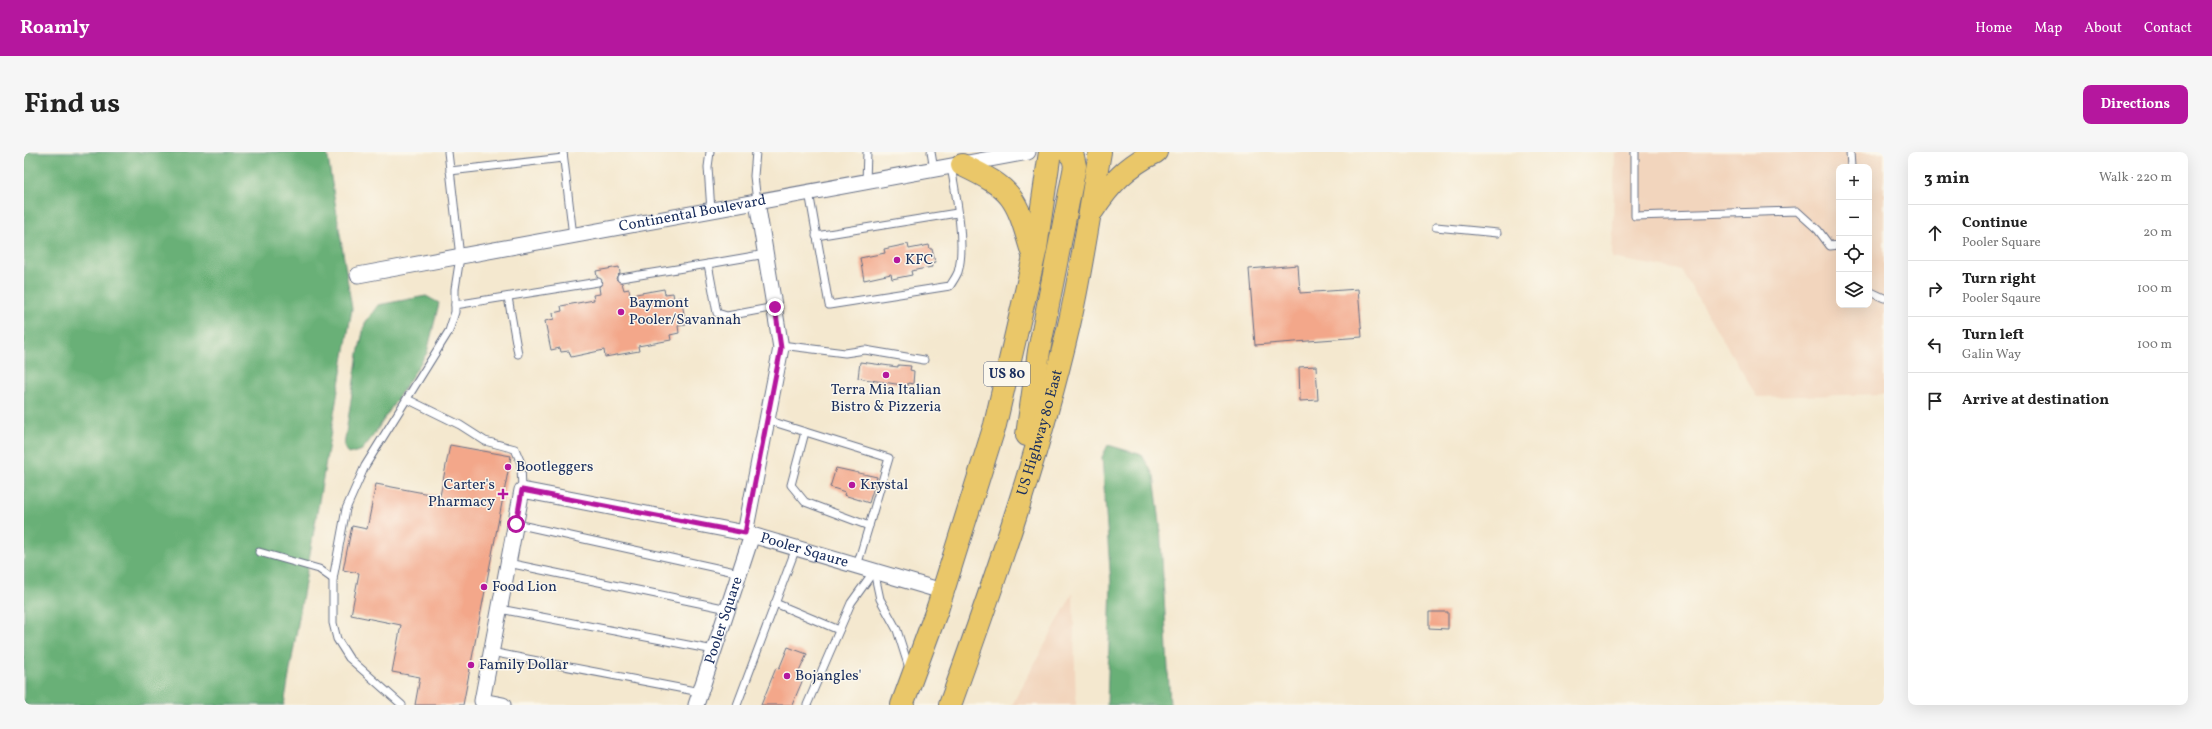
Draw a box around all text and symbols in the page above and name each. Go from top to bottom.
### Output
text: Roamly [20,15,90,41]
text: Home [1975,19,2012,38]
text: Map [2034,19,2062,38]
text: About [2084,19,2122,38]
text: Contact [2144,19,2192,38]
text: Find us [24,85,120,124]
button: Directions [2083,85,2188,124]
map controls [1836,164,1872,308]
button: + [1836,164,1872,200]
text: 3 min [1924,167,1970,190]
text: Walk · 220 m [2099,169,2172,187]
street label: Continental Boulevard [617,190,768,237]
button: − [1836,200,1872,236]
text: Continue [1962,213,2027,234]
icon: ahead [1924,222,1946,244]
text: 20 m [2143,224,2172,242]
text: Pooler Square [1962,234,2041,252]
button: locate [1836,236,1872,272]
place label: KFC [905,250,934,271]
marker: KFC [892,255,902,265]
text: Turn right [1962,269,2036,290]
button: layers [1836,272,1872,308]
icon: right [1924,278,1946,300]
text: 100 m [2137,280,2172,298]
text: Pooler Sqaure [1962,290,2041,308]
place label: Baymont Pooler/Savannah [629,293,741,331]
route end [766,298,784,316]
marker: Baymont Pooler/Savannah [616,307,626,317]
text: Turn left [1962,325,2024,346]
icon: left [1924,334,1946,356]
text: 100 m [2137,336,2172,354]
text: Galin Way [1962,346,2021,364]
road number: US 80 [984,362,1030,386]
street label: US Highway 80 East [1012,367,1068,498]
marker: Terra Mia Italian Bistro & Pizzeria [881,370,891,380]
place label: Terra Mia Italian Bistro & Pizzeria [831,380,941,418]
icon: arrive [1924,390,1946,412]
text: Arrive at destination [1962,390,2109,411]
place label: Bootleggers [516,457,593,478]
marker: Bootleggers [503,462,513,472]
place label: Carter's Pharmacy [428,475,495,513]
place label: Krystal [860,475,908,496]
marker: Krystal [847,480,857,490]
marker: Carter's Pharmacy [498,489,508,499]
route start [507,515,525,533]
street label: Pooler Sqaure [758,528,851,573]
street label: Pooler Square [700,574,748,667]
place label: Food Lion [492,577,557,598]
marker: Food Lion [479,582,489,592]
place label: Family Dollar [479,655,569,676]
marker: Family Dollar [466,660,476,670]
place label: Bojangles' [795,666,861,687]
marker: Bojangles' [782,671,792,681]

